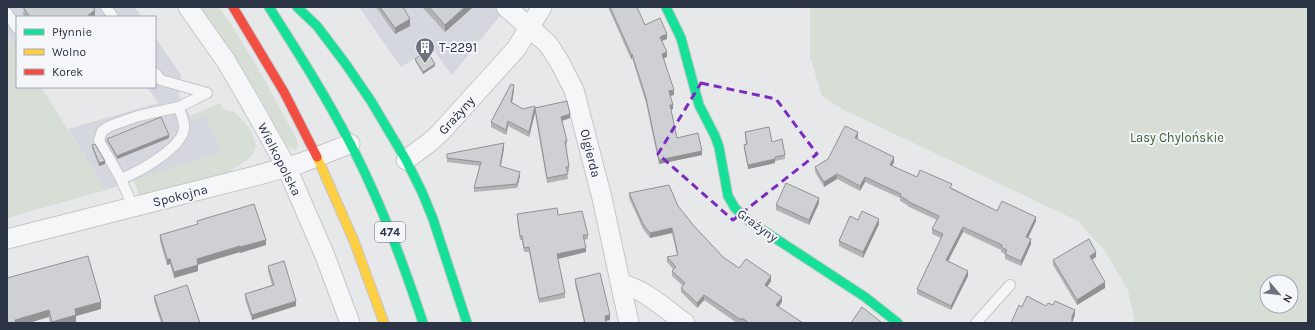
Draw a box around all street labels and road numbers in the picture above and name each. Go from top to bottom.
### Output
street label: Grażyny [435,93,477,138]
street label: Wielkopolska [255,120,304,198]
street label: Olgierda [577,127,604,179]
street label: Spokojna [151,181,209,210]
street label: Grażyny [735,206,781,245]
road number: 474 [375,222,405,242]

